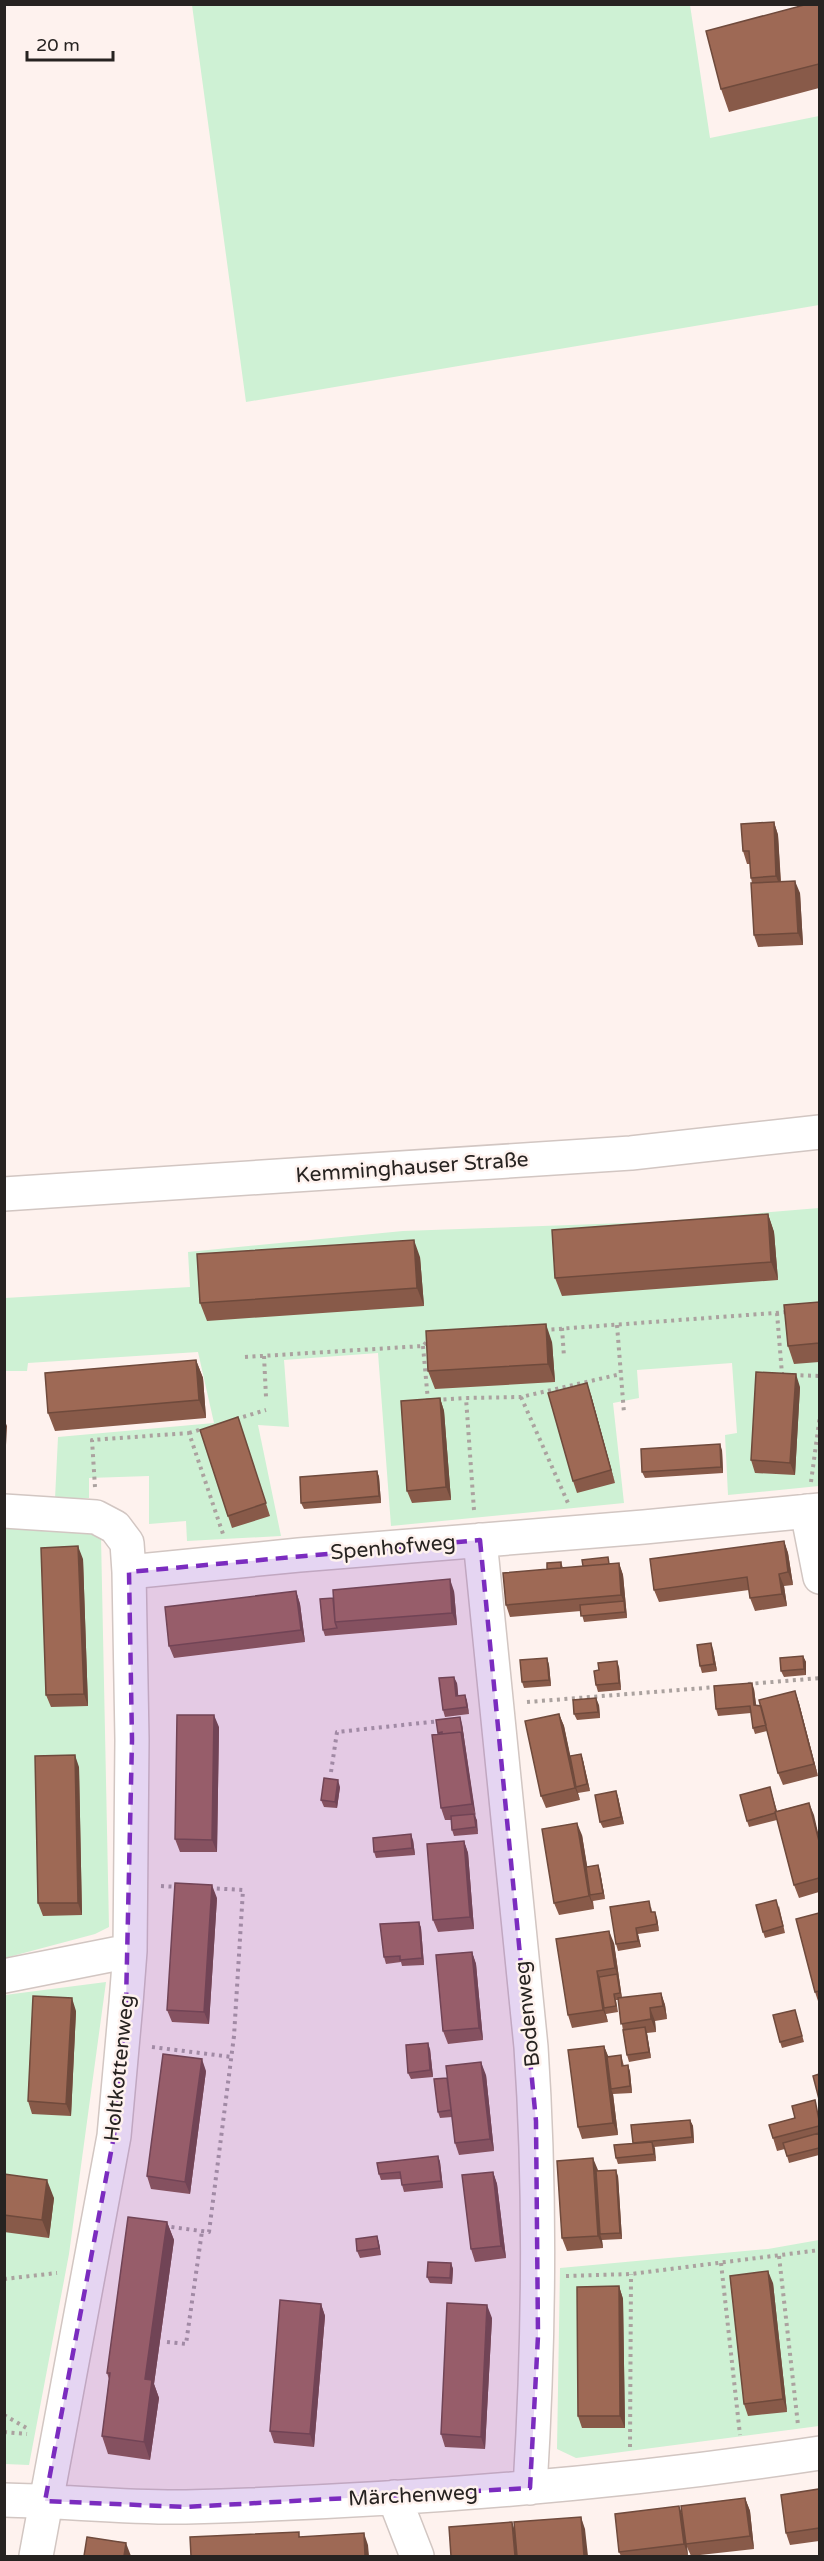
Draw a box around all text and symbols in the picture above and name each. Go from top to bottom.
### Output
scale bar [27,24,112,62]
text: 20 m [36,34,80,56]
street label: Kemminghauser Straße [295,1147,530,1188]
street label: Spenhofweg [329,1530,457,1565]
street label: Bodenweg [509,1960,545,2068]
street label: Holtkottenweg [99,1993,140,2143]
street label: Märchenweg [348,2480,479,2511]

